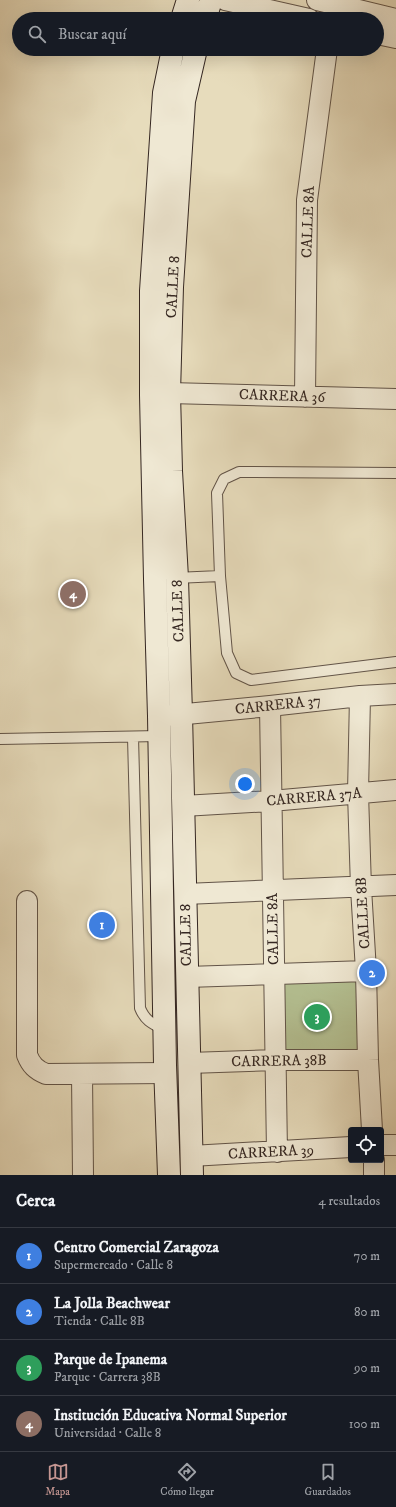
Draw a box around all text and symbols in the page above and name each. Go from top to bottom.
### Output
search box [12,12,384,56]
icon: search [26,23,48,45]
text: Buscar aquí [58,25,126,44]
street label: CALLE 8A [297,185,319,258]
street label: CALLE 8 [162,255,184,319]
street label: CARRERA 36 [239,385,327,407]
pin: 4 [60,579,86,609]
street label: CALLE 8 [167,579,189,643]
street label: CARRERA 37 [234,691,322,719]
your location [235,774,255,794]
street label: CARRERA 37A [265,783,363,811]
street label: CALLE 8B [352,877,374,949]
street label: CALLE 8A [263,892,283,965]
street label: CALLE 8 [176,904,196,966]
pin: 1 [89,910,115,940]
pin: 2 [359,958,385,988]
pin: 3 [304,1002,330,1032]
street label: CARRERA 38B [231,1051,327,1071]
map controls [348,1127,384,1163]
button: locate [348,1127,384,1163]
street label: CARRERA 39 [228,1140,314,1164]
text: Cerca [16,1190,55,1212]
text: 4 resultados [318,1193,380,1209]
text: Centro Comercial Zaragoza [54,1238,219,1257]
text: 1 [27,1248,31,1264]
text: 70 m [354,1248,380,1264]
text: Supermercado · Calle 8 [54,1257,173,1273]
text: La Jolla Beachwear [54,1294,170,1313]
text: 2 [26,1304,32,1320]
text: 80 m [354,1304,380,1320]
text: Tienda · Calle 8B [54,1313,145,1329]
text: Parque de Ipanema [54,1350,167,1369]
text: 3 [27,1360,31,1376]
text: 90 m [354,1360,380,1376]
text: Parque · Carrera 38B [54,1369,161,1385]
text: Institución Educativa Normal Superior [54,1406,287,1425]
text: 4 [25,1416,33,1432]
text: 100 m [349,1416,380,1432]
text: Universidad · Calle 8 [54,1425,161,1441]
tab: Mapa [45,1461,70,1499]
tab: Cómo llegar [160,1461,214,1499]
tab: Guardados [304,1461,351,1499]

